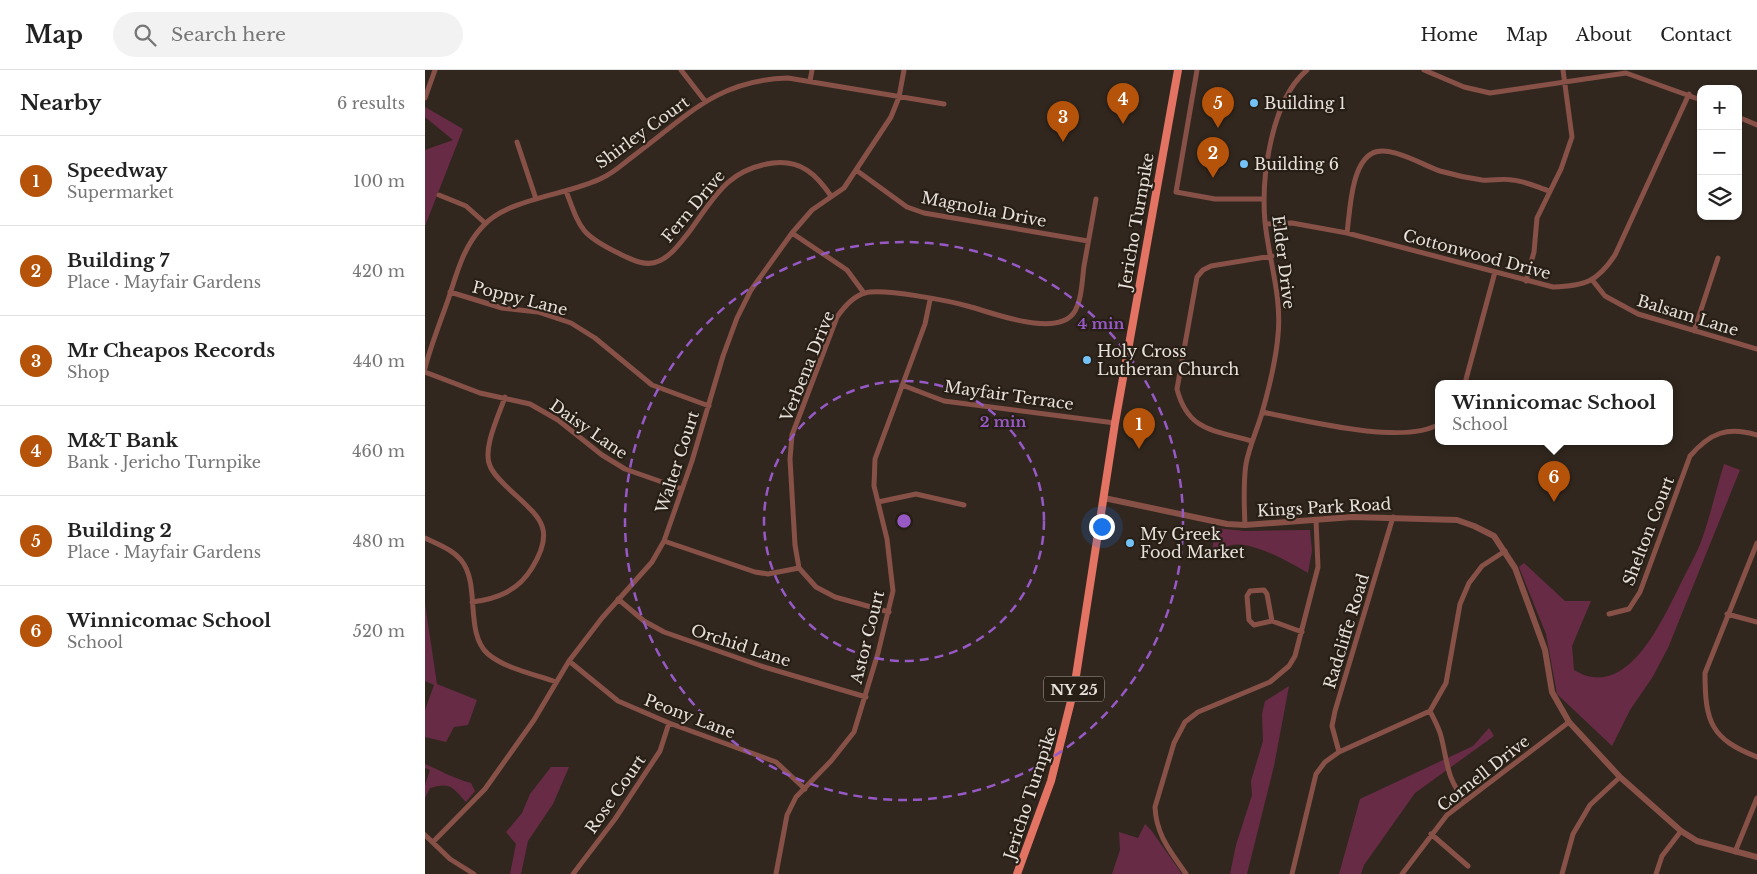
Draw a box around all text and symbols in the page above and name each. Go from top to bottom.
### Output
search box [113,12,463,57]
text: Map [25,20,83,49]
icon: search [131,21,159,49]
text: Search here [171,23,286,46]
text: Home [1420,24,1478,46]
text: Map [1506,24,1548,46]
text: About [1576,24,1632,46]
text: Contact [1660,24,1732,46]
pin: 4 [1107,83,1139,124]
map controls [1697,85,1742,220]
button: + [1697,85,1742,130]
pin: 5 [1202,87,1234,128]
text: Nearby [20,90,101,116]
street label: Shirley Court [591,91,693,173]
text: 6 results [337,93,405,113]
place label: Building 1 [1264,93,1346,113]
marker: Building 1 [1248,97,1260,109]
pin: 3 [1047,101,1079,142]
button: − [1697,130,1742,175]
pin: 2 [1197,137,1229,178]
street label: Jericho Turnpike [1114,151,1158,293]
place label: Building 6 [1254,154,1339,174]
marker: Building 6 [1238,158,1250,170]
text: Speedway [67,159,167,182]
street label: Fern Drive [657,166,729,246]
text: 1 [33,171,39,191]
text: 100 m [353,171,405,191]
button: layers [1697,175,1742,220]
text: Supermarket [67,182,174,202]
street label: Magnolia Drive [920,187,1048,231]
street label: Elder Drive [1268,214,1300,310]
street label: Cottonwood Drive [1401,225,1553,283]
text: Building 7 [67,249,169,272]
text: 2 [31,261,41,281]
text: 420 m [353,261,405,281]
text: Place · Mayfair Gardens [67,272,261,292]
street label: Poppy Lane [470,277,570,319]
street label: Balsam Lane [1635,290,1741,340]
street label: Verbena Drive [775,308,838,425]
text: 4 min [1078,314,1125,333]
text: Mr Cheapos Records [67,339,275,362]
place label: Holy Cross Lutheran Church [1097,341,1239,379]
text: 3 [31,351,41,371]
text: 440 m [353,351,405,371]
marker: Holy Cross Lutheran Church [1081,354,1093,366]
text: Shop [67,362,110,382]
street label: Mayfair Terrace [943,376,1075,414]
popup [1435,380,1673,445]
text: Winnicomac School [1452,391,1656,414]
street label: Daisy Lane [546,395,632,463]
street label: Walter Court [651,408,703,517]
pin: 1 [1123,408,1155,449]
text: 2 min [980,412,1026,431]
text: School [1452,414,1508,434]
text: M&T Bank [67,429,178,452]
text: 4 [31,441,41,461]
text: 460 m [352,441,405,461]
text: Bank · Jericho Turnpike [67,452,261,472]
pin: 6 [1538,461,1570,502]
street label: Shelton Court [1618,473,1678,589]
street label: Kings Park Road [1256,493,1392,521]
centre of rings [895,512,913,530]
your location [1089,514,1115,540]
text: Building 2 [67,519,172,542]
place label: My Greek Food Market [1140,524,1245,562]
text: 5 [31,531,41,551]
text: 480 m [353,531,405,551]
marker: My Greek Food Market [1124,537,1136,549]
text: Place · Mayfair Gardens [67,542,261,562]
street label: Radcliffe Road [1319,571,1373,691]
street label: Astor Court [845,588,888,687]
text: Winnicomac School [67,609,271,632]
street label: Orchid Lane [689,619,793,671]
text: 6 [31,621,41,641]
text: 520 m [353,621,405,641]
text: School [67,632,123,652]
road number: NY 25 [1044,676,1104,702]
street label: Peony Lane [642,689,738,743]
street label: Jericho Turnpike [998,724,1061,864]
street label: Cornell Drive [1433,731,1533,815]
street label: Rose Court [581,751,649,837]

